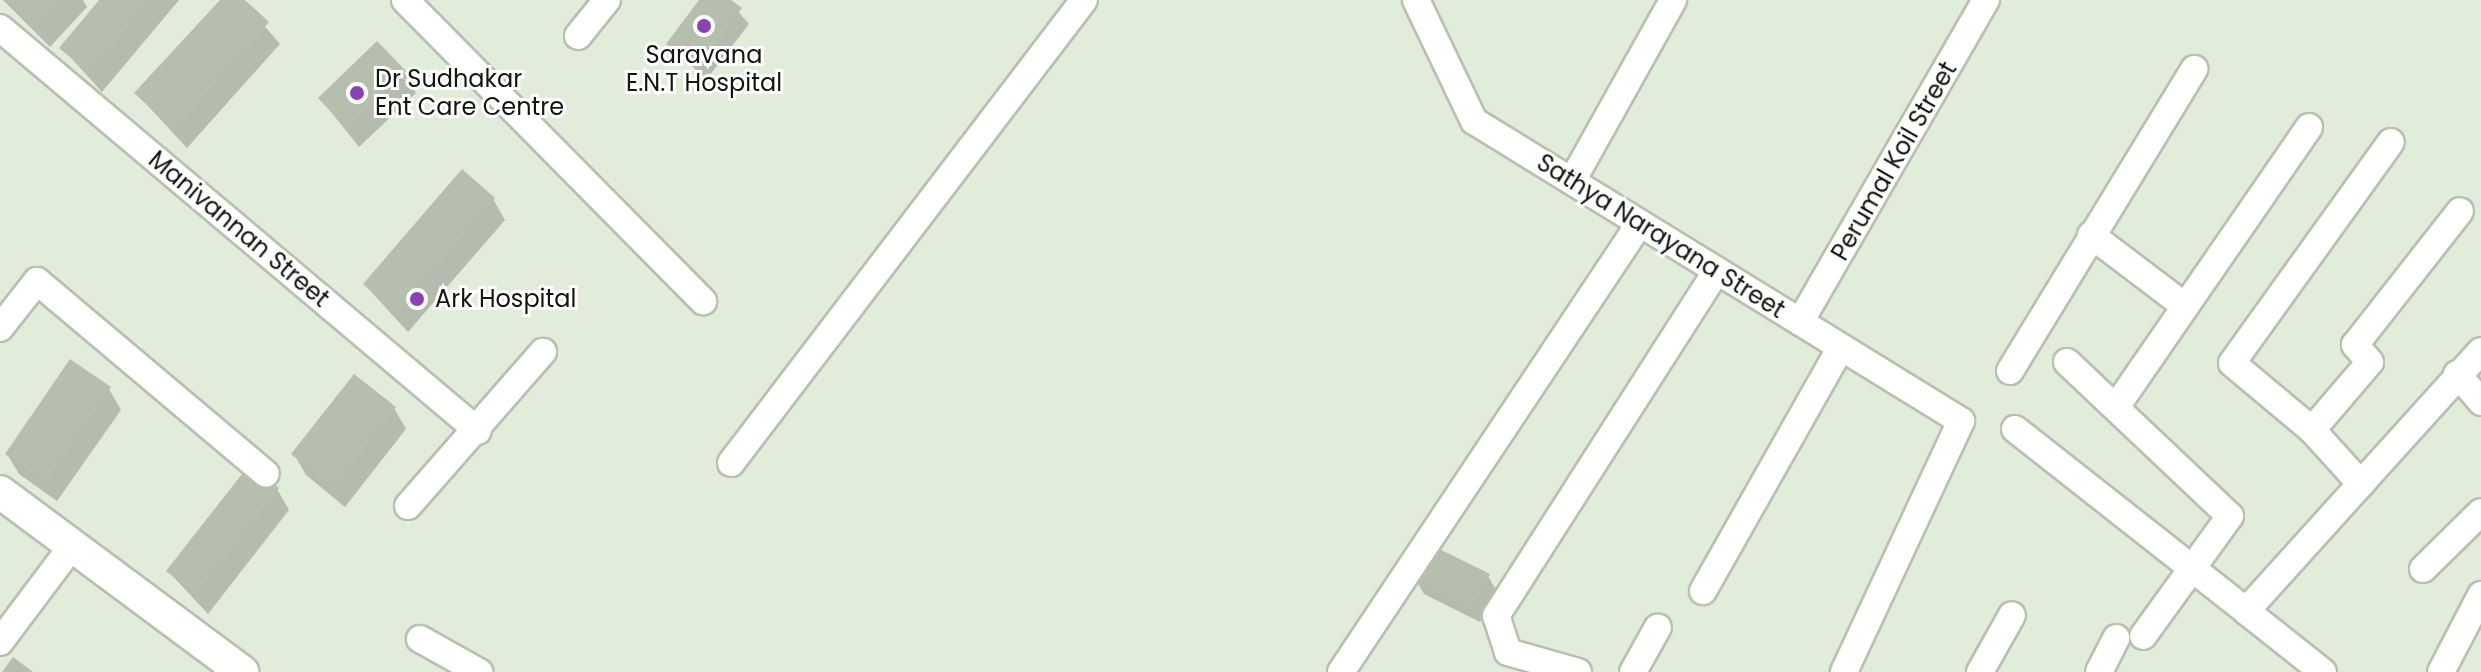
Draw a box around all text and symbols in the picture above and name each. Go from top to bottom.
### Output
marker: Saravana E.N.T Hospital [693,15,715,37]
place label: Saravana E.N.T Hospital [626,41,782,97]
street label: Perumal Koil Street [1825,57,1963,265]
place label: Dr Sudhakar Ent Care Centre [375,65,564,121]
marker: Dr Sudhakar Ent Care Centre [346,82,368,104]
street label: Manivannan Street [143,145,335,313]
street label: Sathya Narayana Street [1532,148,1790,324]
place label: Ark Hospital [435,285,576,313]
marker: Ark Hospital [406,288,428,310]

